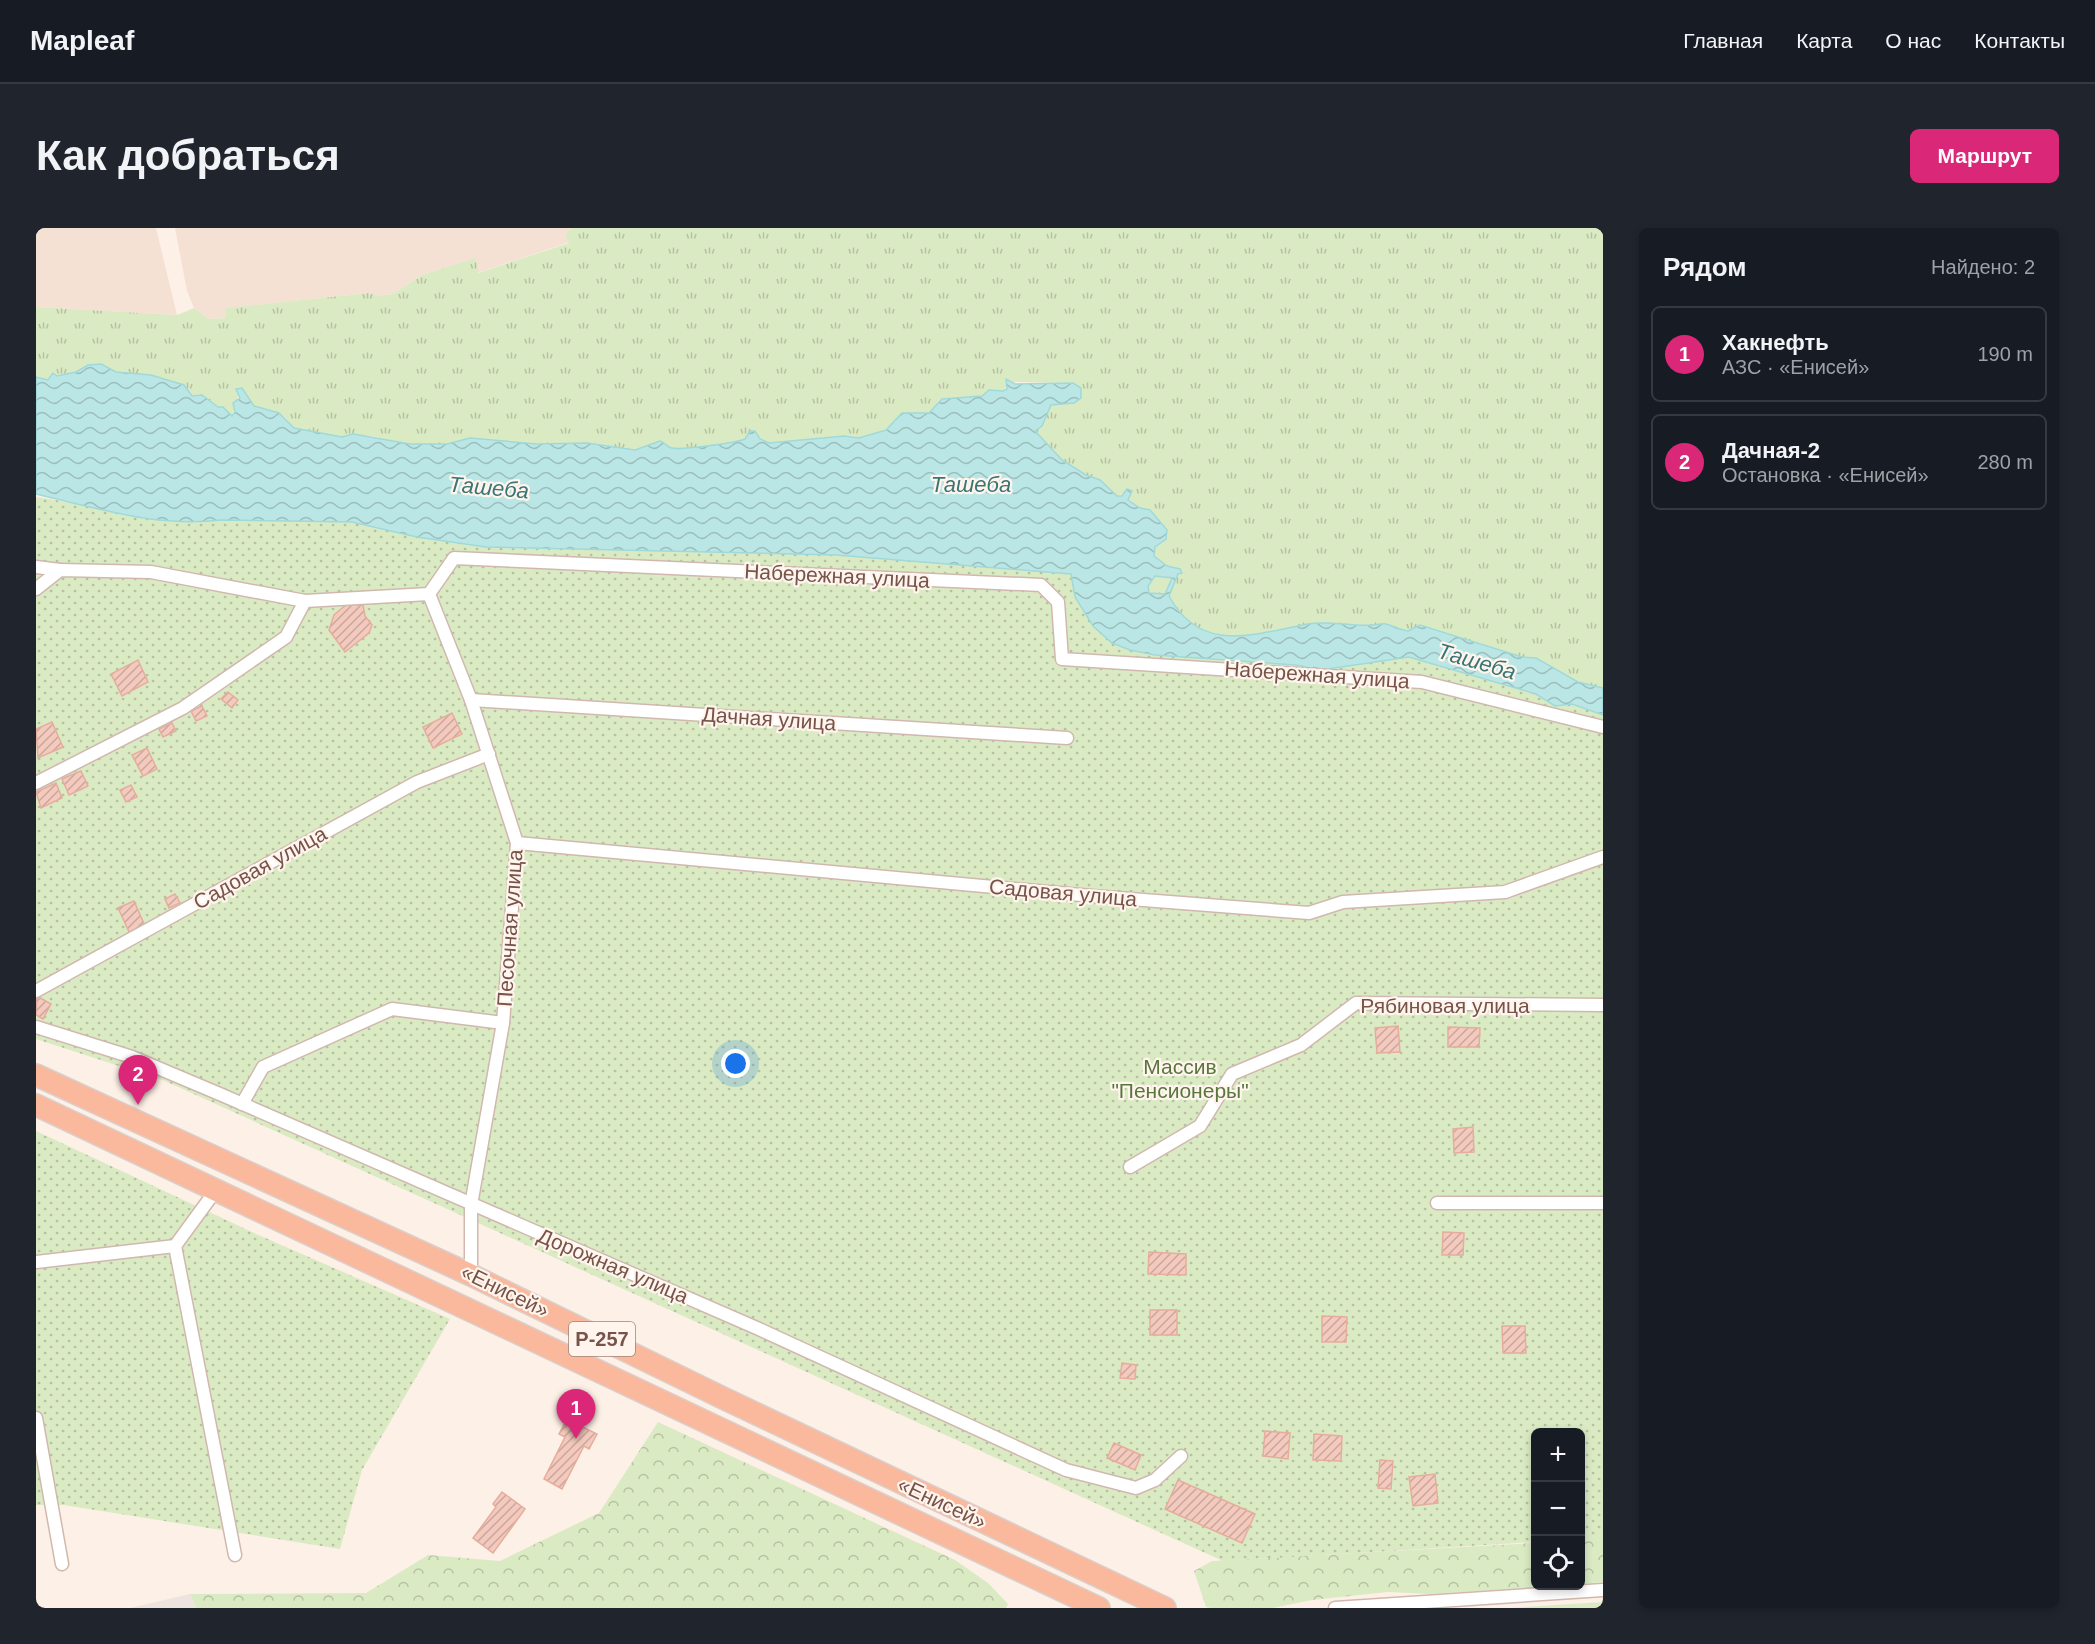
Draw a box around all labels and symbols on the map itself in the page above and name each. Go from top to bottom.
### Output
water label: Ташеба [448,472,530,503]
water label: Ташеба [931,472,1011,497]
street label: Набережная улица [744,559,931,592]
water label: Ташеба [1435,638,1519,685]
street label: Набережная улица [1224,657,1411,692]
street label: Дачная улица [701,702,837,735]
street label: Садовая улица [189,821,331,914]
street label: Песочная улица [493,848,527,1008]
street label: Садовая улица [988,875,1138,910]
street label: Рябиновая улица [1360,994,1530,1017]
your location [721,1049,750,1078]
park label: Массив "Пенсионеры" [1111,1055,1249,1102]
pin: 2 [118,1056,158,1105]
street label: Дорожная улица [534,1223,692,1308]
street label: «Енисей» [458,1259,553,1322]
road number: Р-257 [569,1322,635,1356]
pin: 1 [556,1390,596,1439]
street label: «Енисей» [894,1472,990,1533]

